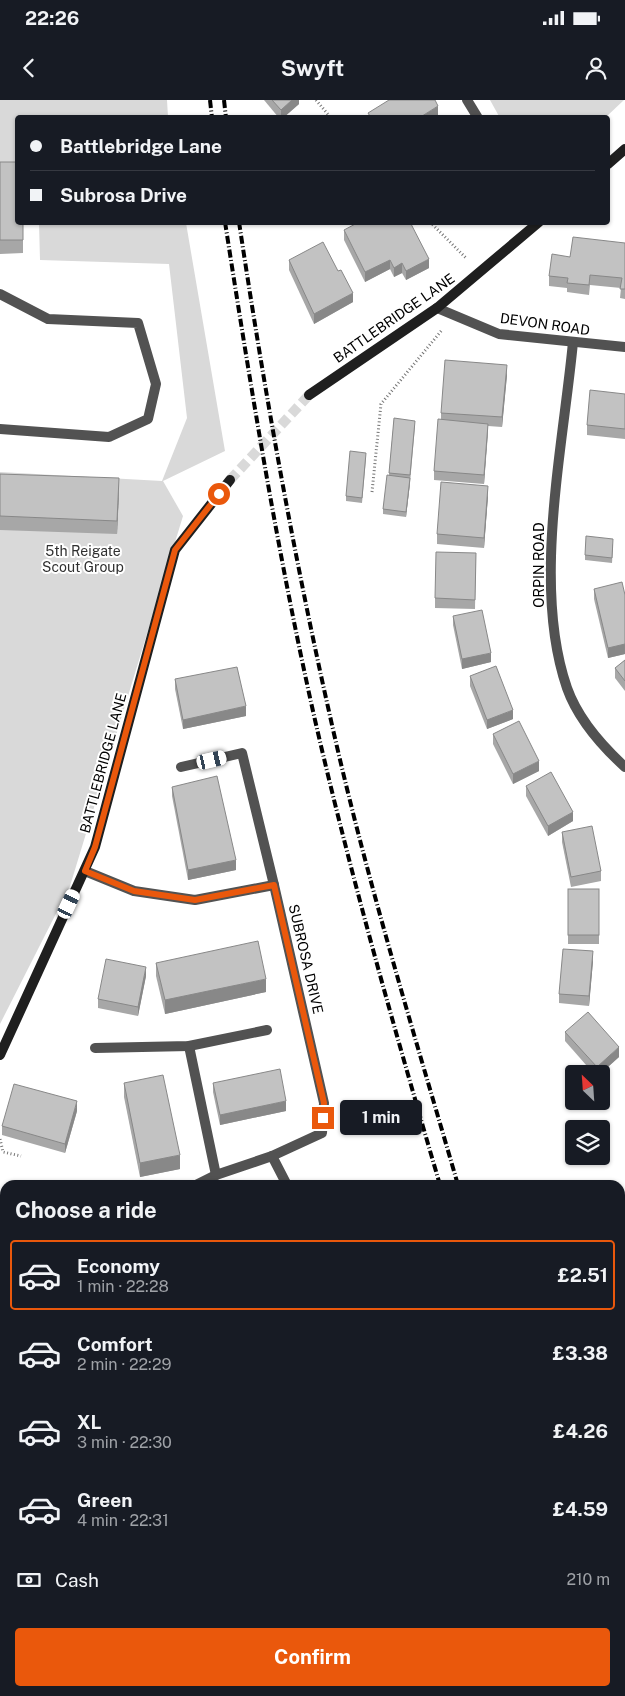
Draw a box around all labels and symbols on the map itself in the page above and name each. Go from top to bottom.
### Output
street label: BATTLEBRIDGE LANE [330,270,458,366]
street label: DEVON ROAD [499,310,591,338]
route start [208,483,230,505]
street label: ORPIN ROAD [531,522,547,608]
park label: 5th Reigate Scout Group [42,543,124,575]
street label: BATTLEBRIDGE LANE [77,691,129,835]
car [195,749,228,771]
car [55,887,82,921]
street label: SUBROSA DRIVE [286,903,326,1015]
north arrow [565,1065,610,1110]
callout: 1 min [340,1100,423,1136]
route end [312,1107,334,1129]

